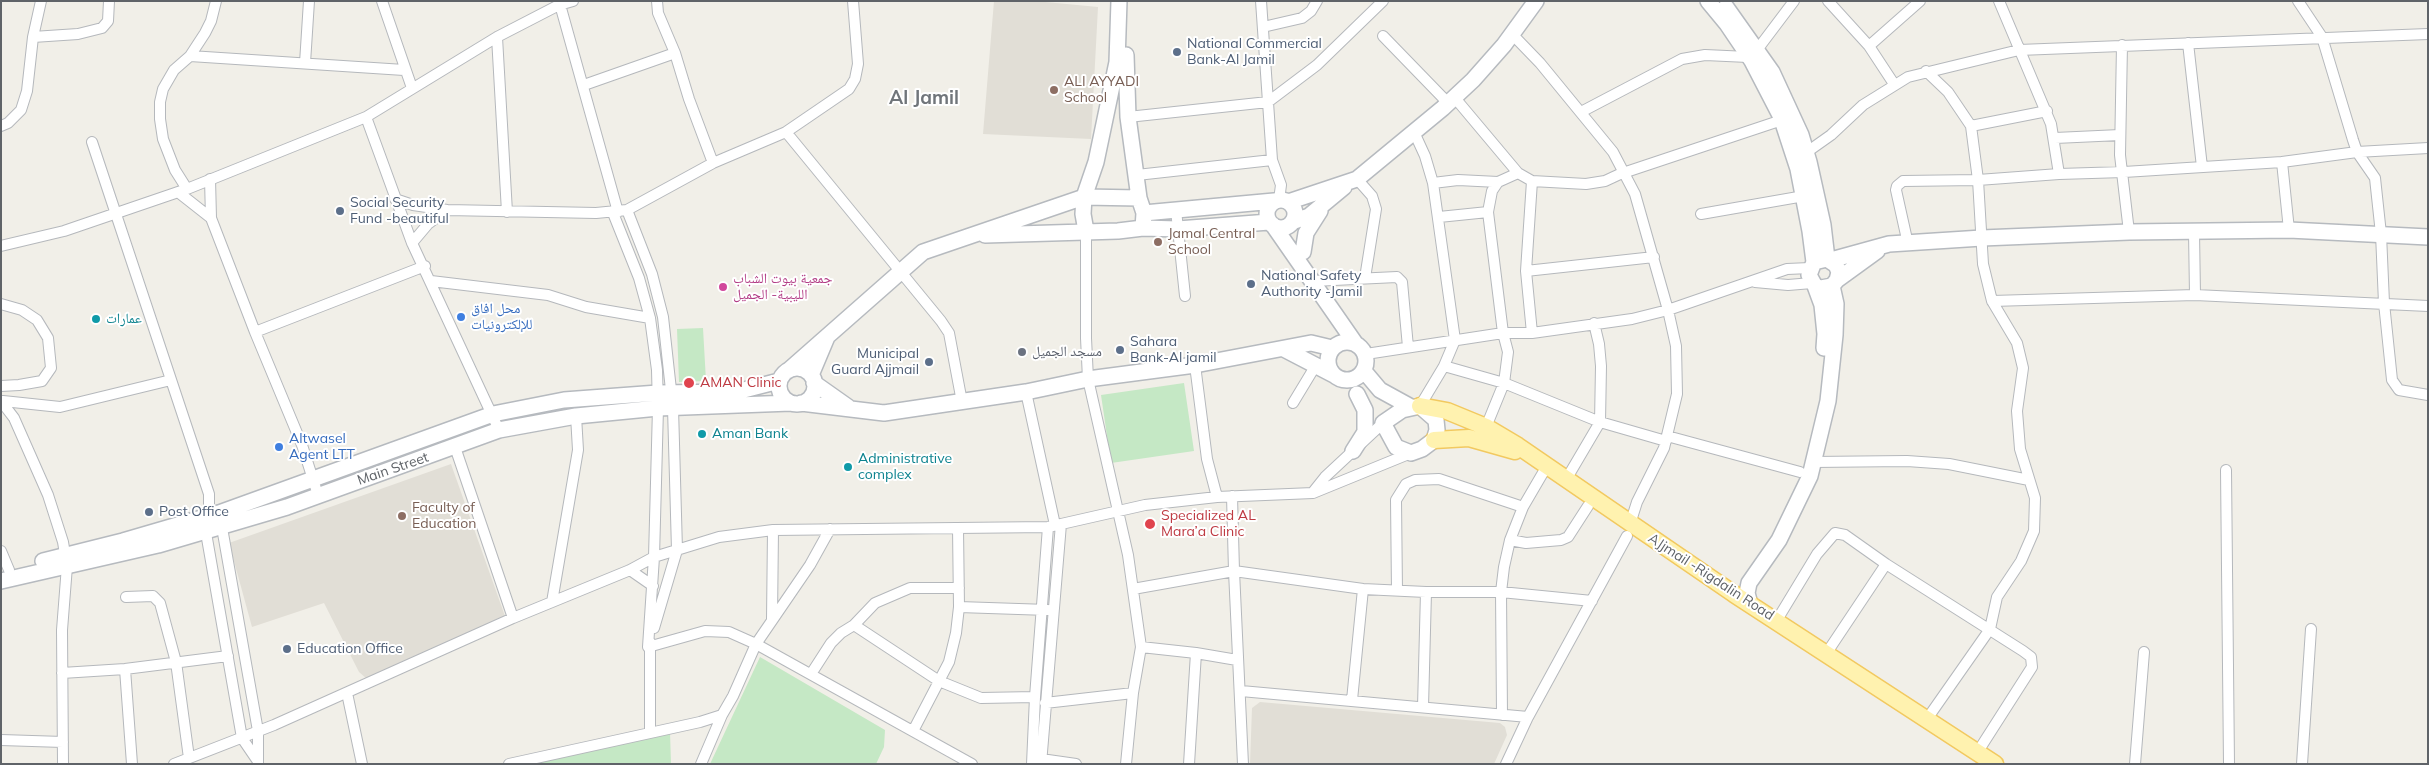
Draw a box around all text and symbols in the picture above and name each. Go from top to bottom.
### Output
place label: National Commercial Bank-Al Jamil [1187,36,1322,68]
marker: National Commercial Bank-Al Jamil [1171,46,1183,58]
place label: ALI AYYADI School [1064,74,1139,106]
marker: ALI AYYADI School [1048,84,1060,96]
district label: Al Jamil [889,87,959,109]
place label: Social Security Fund -beautiful [350,195,449,228]
marker: Social Security Fund -beautiful [334,205,346,217]
place label: Jamal Central School [1168,226,1255,258]
marker: Jamal Central School [1152,236,1164,248]
place label: National Safety Authority -Jamil [1261,268,1363,300]
place label: جمعية بيوت الشباب الليبية- الجميل [733,271,832,304]
marker: National Safety Authority -Jamil [1245,278,1257,290]
marker: جمعية بيوت الشباب الليبية- الجميل [717,281,729,293]
place label: محل افاق للإلكترونيات [471,301,532,334]
place label: عمارات [106,311,142,327]
marker: محل افاق للإلكترونيات [455,311,467,323]
marker: عمارات [90,313,102,325]
place label: Sahara Bank-Al jamil [1130,334,1217,367]
place label: مسجد الجميل [1032,344,1102,360]
marker: Sahara Bank-Al jamil [1114,344,1126,356]
place label: Municipal Guard Ajjmail [831,346,919,378]
marker: مسجد الجميل [1016,346,1028,358]
marker: Municipal Guard Ajjmail [923,356,935,368]
place label: AMAN Clinic [700,375,781,391]
marker: AMAN Clinic [682,376,696,390]
place label: Aman Bank [712,426,788,442]
marker: Aman Bank [696,428,708,440]
place label: Altwasel Agent LTT [289,431,355,464]
marker: Altwasel Agent LTT [273,441,285,453]
street label: Main Street [355,449,431,489]
place label: Administrative complex [858,451,952,484]
marker: Administrative complex [842,461,854,473]
place label: Faculty of Education [412,500,476,532]
place label: Post Office [159,504,229,520]
marker: Post Office [143,506,155,518]
place label: Specialized AL Mara’a Clinic [1161,508,1256,540]
marker: Faculty of Education [396,510,408,522]
marker: Specialized AL Mara’a Clinic [1143,517,1157,531]
street label: AJjmail -Rigdalin Road [1645,530,1777,624]
place label: Education Office [297,641,403,657]
marker: Education Office [281,643,293,655]

